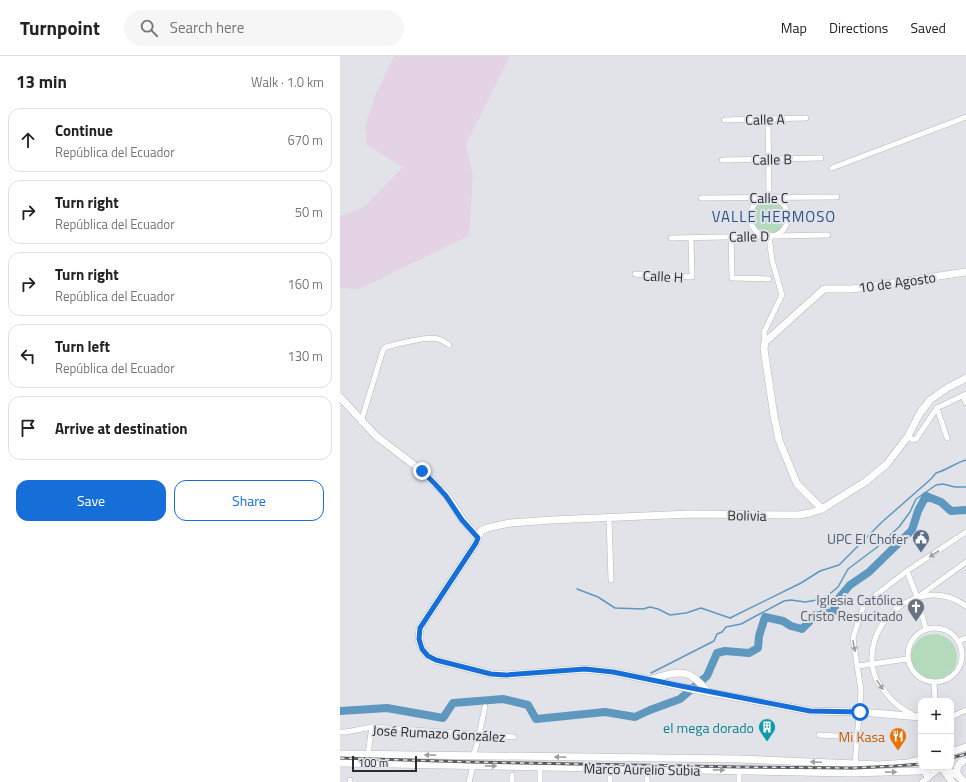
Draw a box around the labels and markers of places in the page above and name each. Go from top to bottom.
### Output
place label: UPC El Chofer [827,528,908,549]
public building icon: UPC El Chofer [911,528,931,553]
place label: Iglesia Católica Cristo Resucitado [800,589,903,626]
church icon: Iglesia Católica Cristo Resucitado [906,597,926,622]
place label: el mega dorado [663,717,754,738]
building icon: el mega dorado [757,717,777,742]
place label: Mi Kasa [839,726,885,747]
restaurant icon: Mi Kasa [888,726,908,751]

